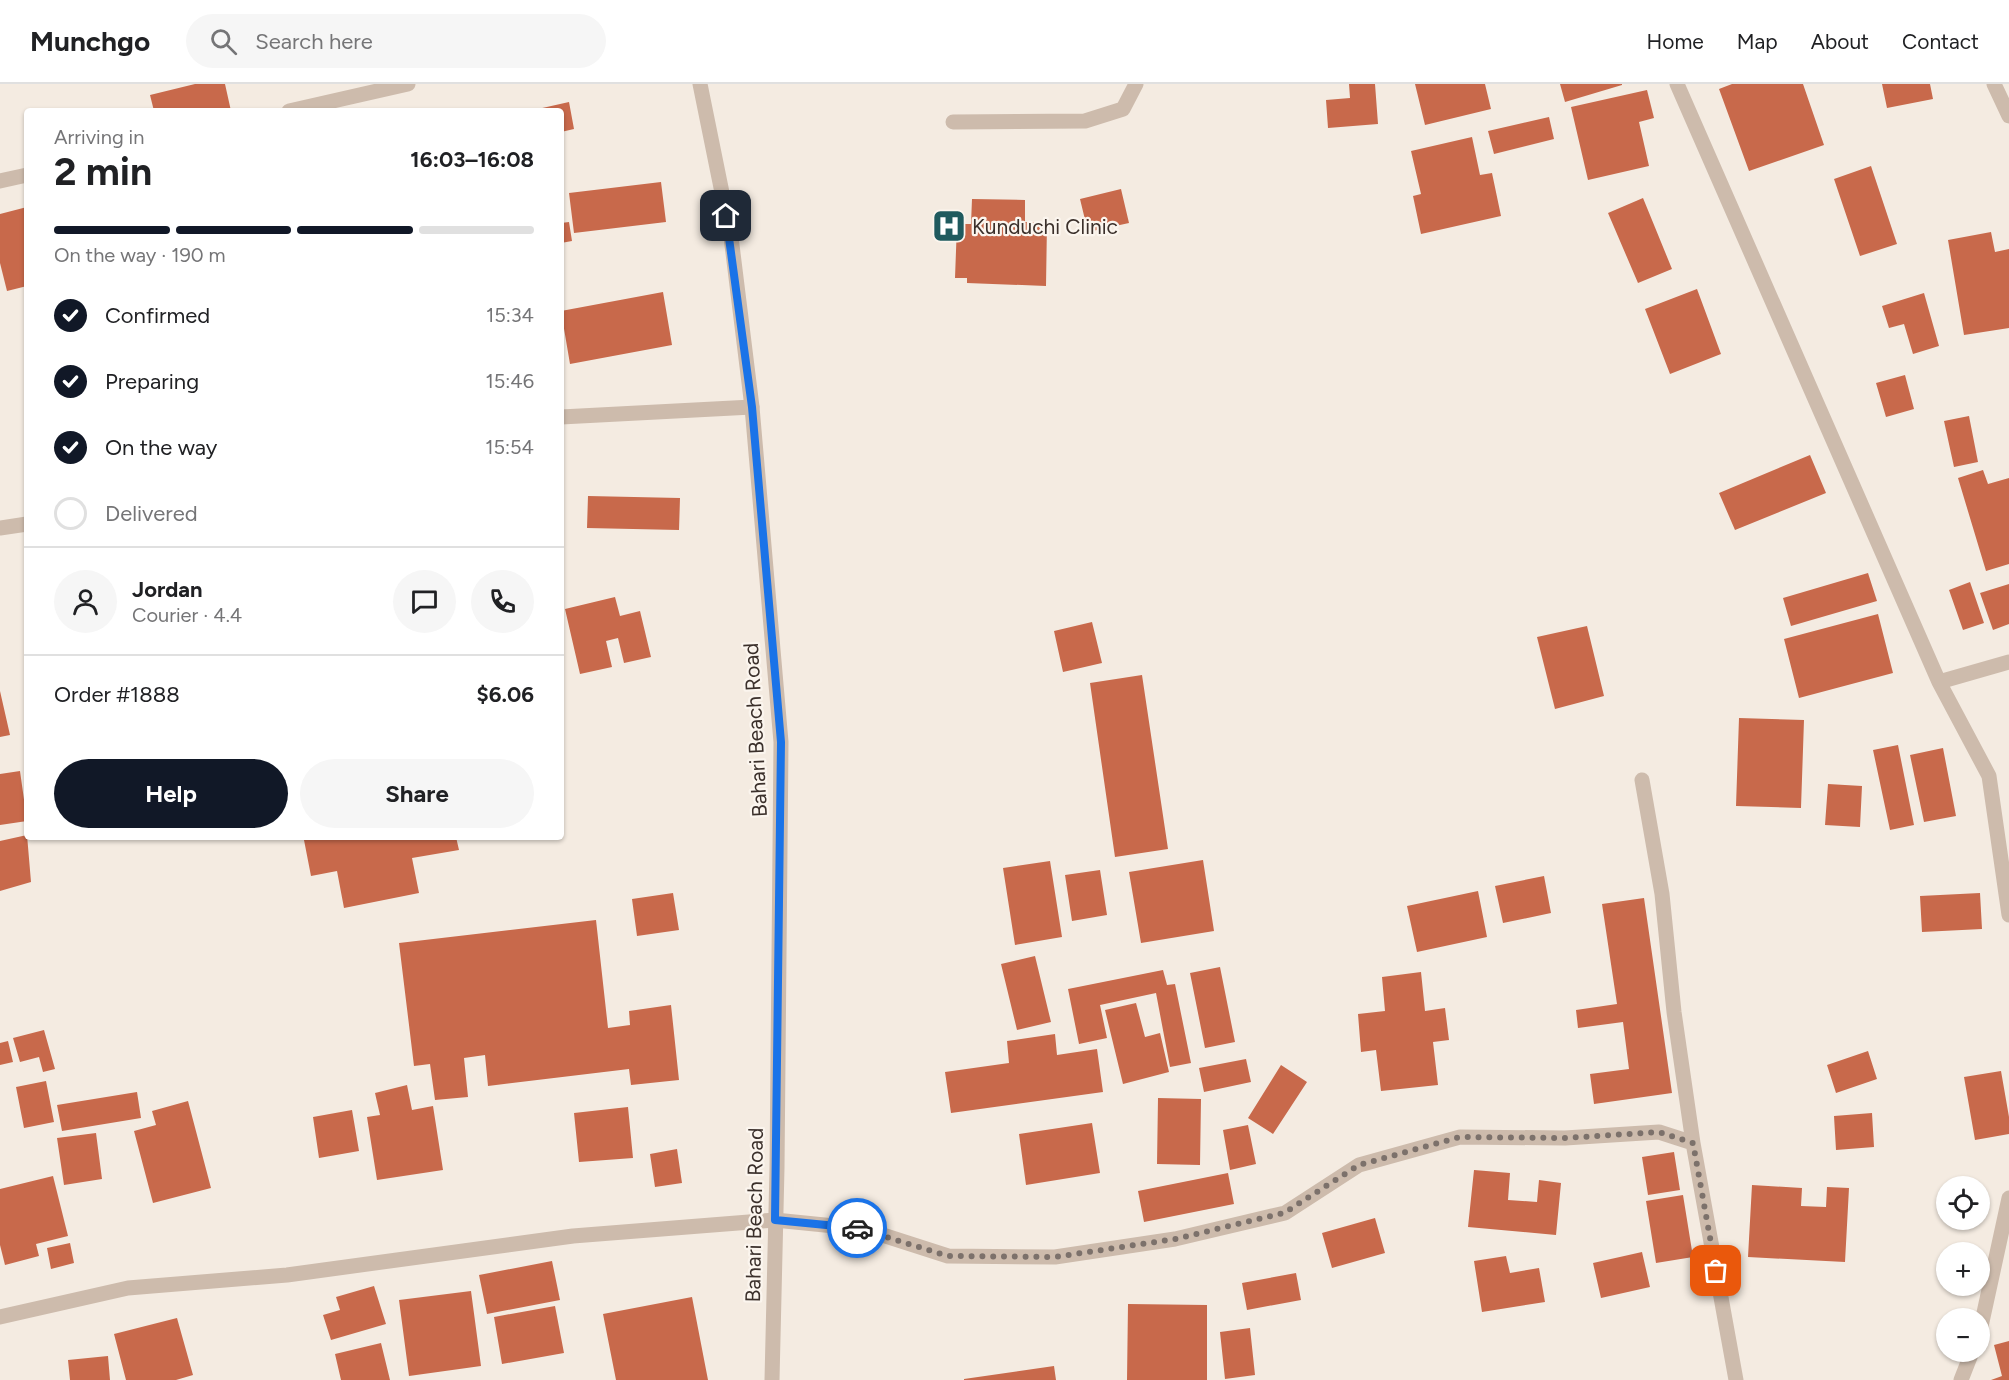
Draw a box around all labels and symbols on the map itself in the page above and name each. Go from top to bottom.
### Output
pin [700,190,751,241]
hospital icon: Kunduchi Clinic [931,208,967,244]
place label: Kunduchi Clinic [972,214,1118,239]
street label: Bahari Beach Road [738,642,772,818]
street label: Bahari Beach Road [740,1127,768,1303]
courier [827,1198,887,1258]
pin [1690,1245,1741,1296]

